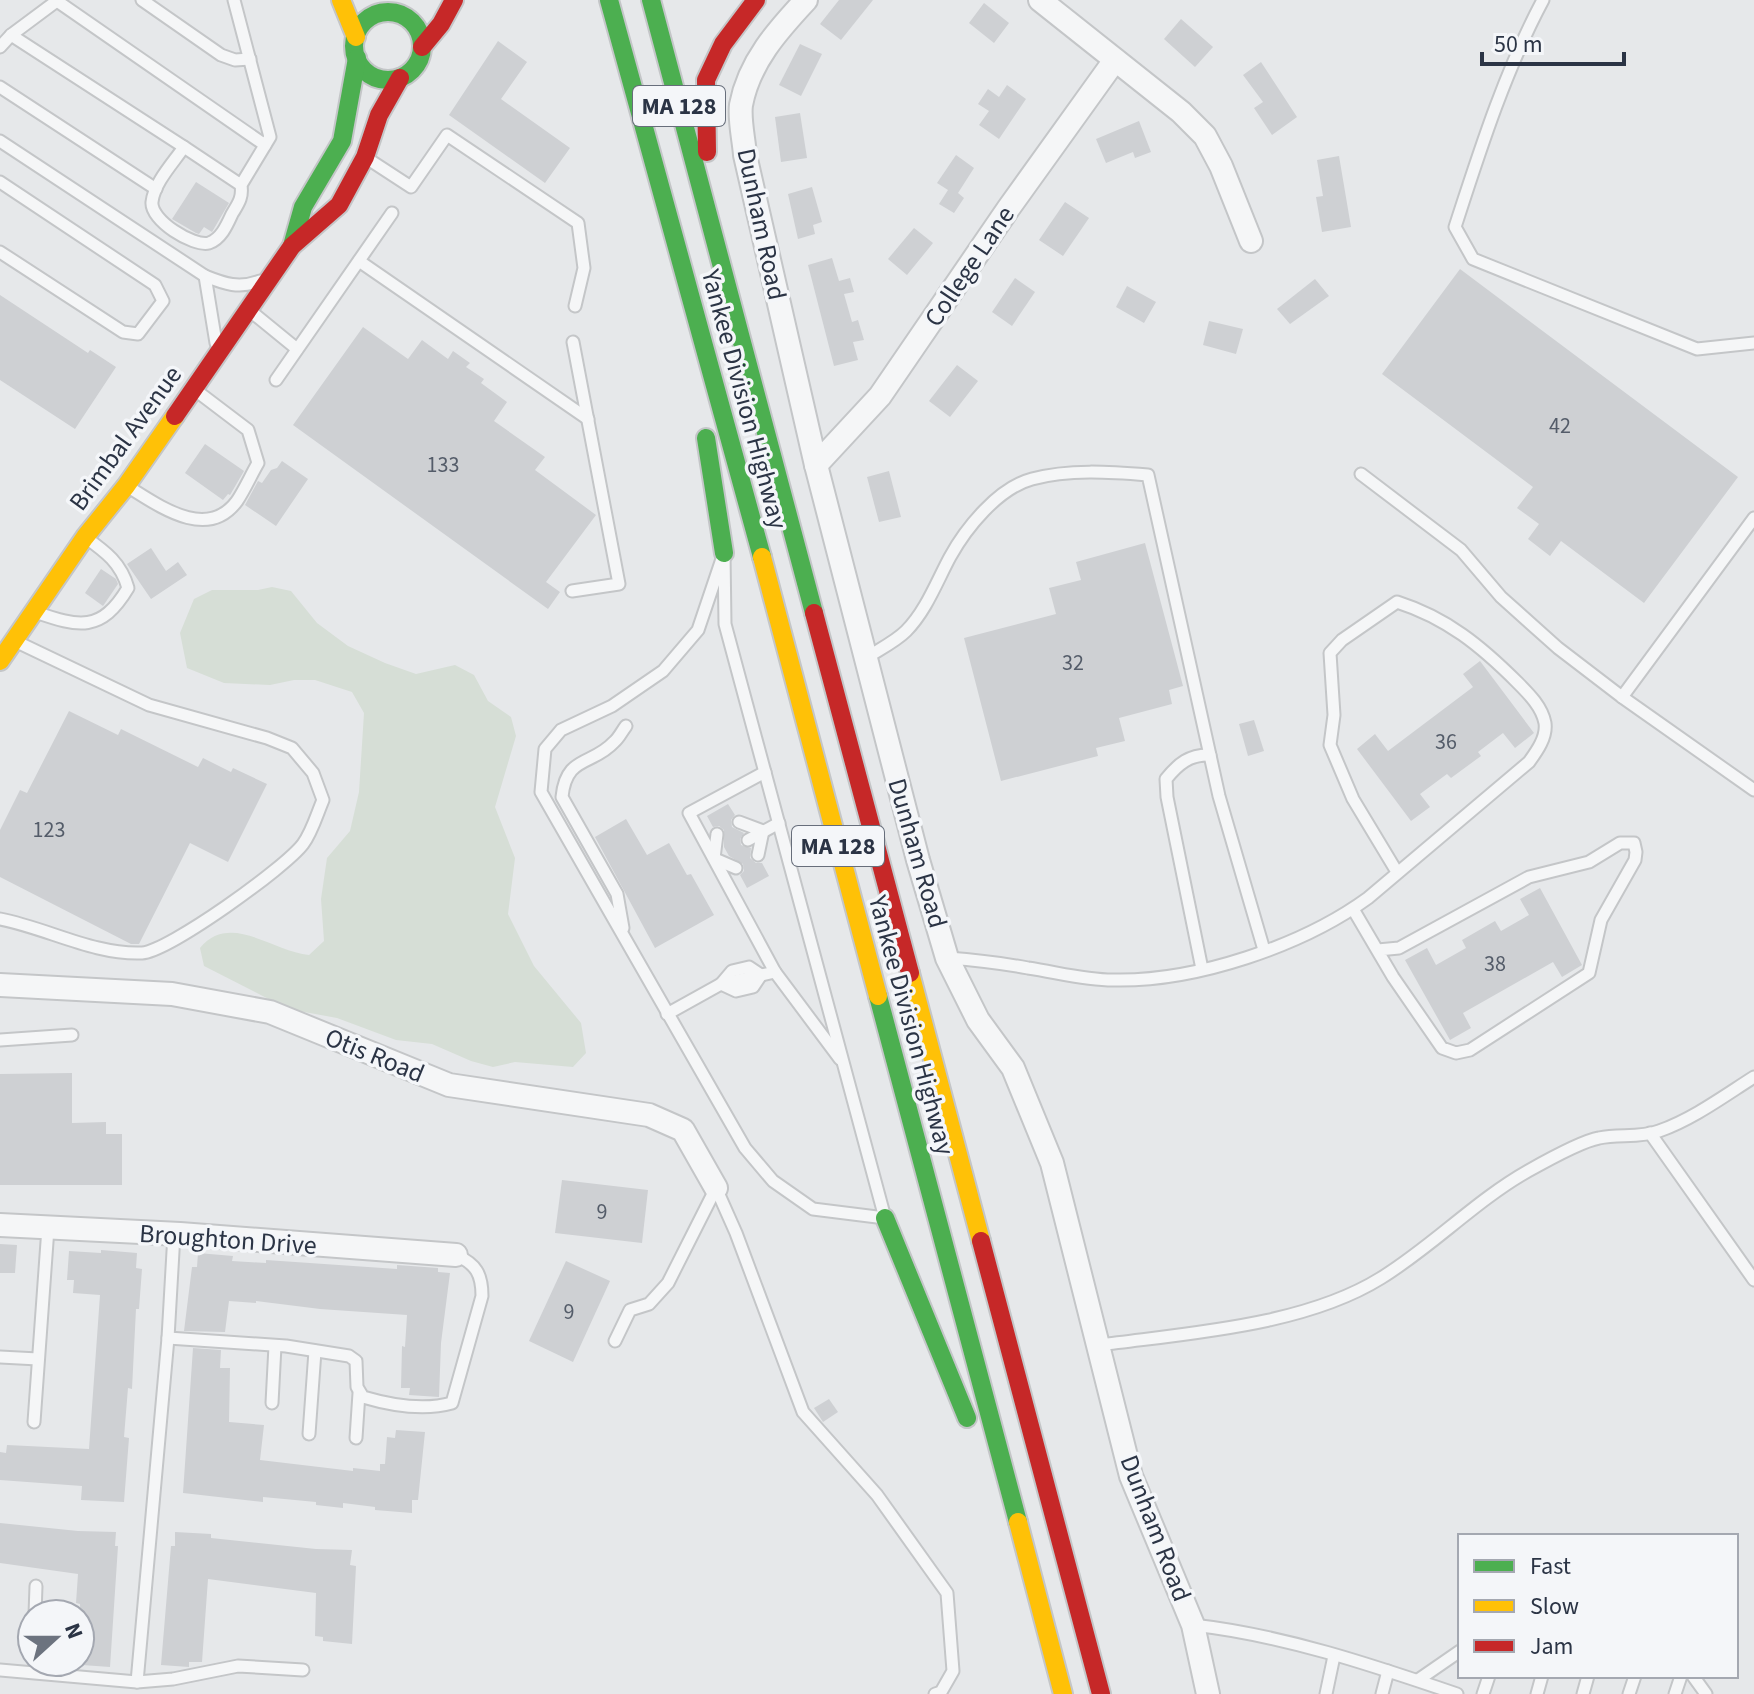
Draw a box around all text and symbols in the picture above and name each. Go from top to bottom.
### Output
scale bar [1482,16,1624,66]
text: 50 m [1494,27,1543,62]
road number: MA 128 [633,86,725,126]
street label: Dunham Road [727,145,796,303]
street label: College Lane [915,199,1023,334]
street label: Yankee Division Highway [692,264,797,533]
street label: Brimbal Avenue [60,358,191,518]
house number: 42 [1549,410,1571,442]
house number: 133 [427,449,459,481]
house number: 32 [1062,647,1084,679]
house number: 36 [1435,726,1457,758]
street label: Dunham Road [878,774,957,932]
house number: 123 [33,814,65,846]
road number: MA 128 [792,826,884,866]
street label: Yankee Division Highway [859,890,964,1159]
house number: 38 [1484,948,1506,980]
street label: Otis Road [320,1019,430,1092]
house number: 9 [597,1196,607,1228]
street label: Broughton Drive [138,1215,318,1264]
house number: 9 [564,1296,574,1328]
street label: Dunham Road [1111,1450,1200,1607]
legend [1458,1534,1738,1678]
text: Fast [1530,1549,1571,1584]
text: Slow [1530,1589,1579,1624]
north arrow [16,1598,96,1678]
text: N [56,1619,91,1644]
text: Jam [1530,1629,1574,1664]

